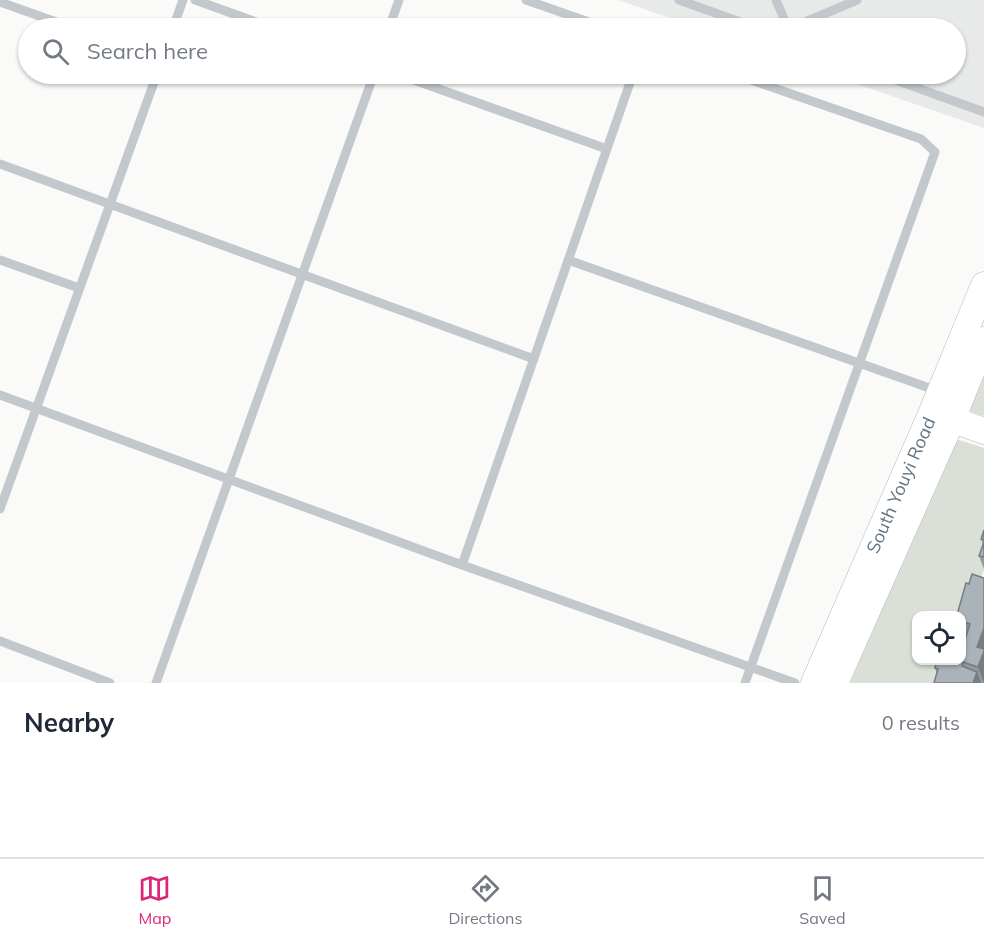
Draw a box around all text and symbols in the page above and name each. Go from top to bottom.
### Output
search box [18,18,966,84]
icon: search [39,35,72,68]
text: Search here [87,37,208,65]
street label: South Youyi Road [860,413,940,557]
map controls [912,611,966,665]
button: locate [912,611,966,665]
text: Nearby [24,706,114,739]
text: 0 results [882,710,960,735]
tab: Map [138,872,171,928]
tab: Directions [448,872,522,928]
tab: Saved [799,872,846,928]

